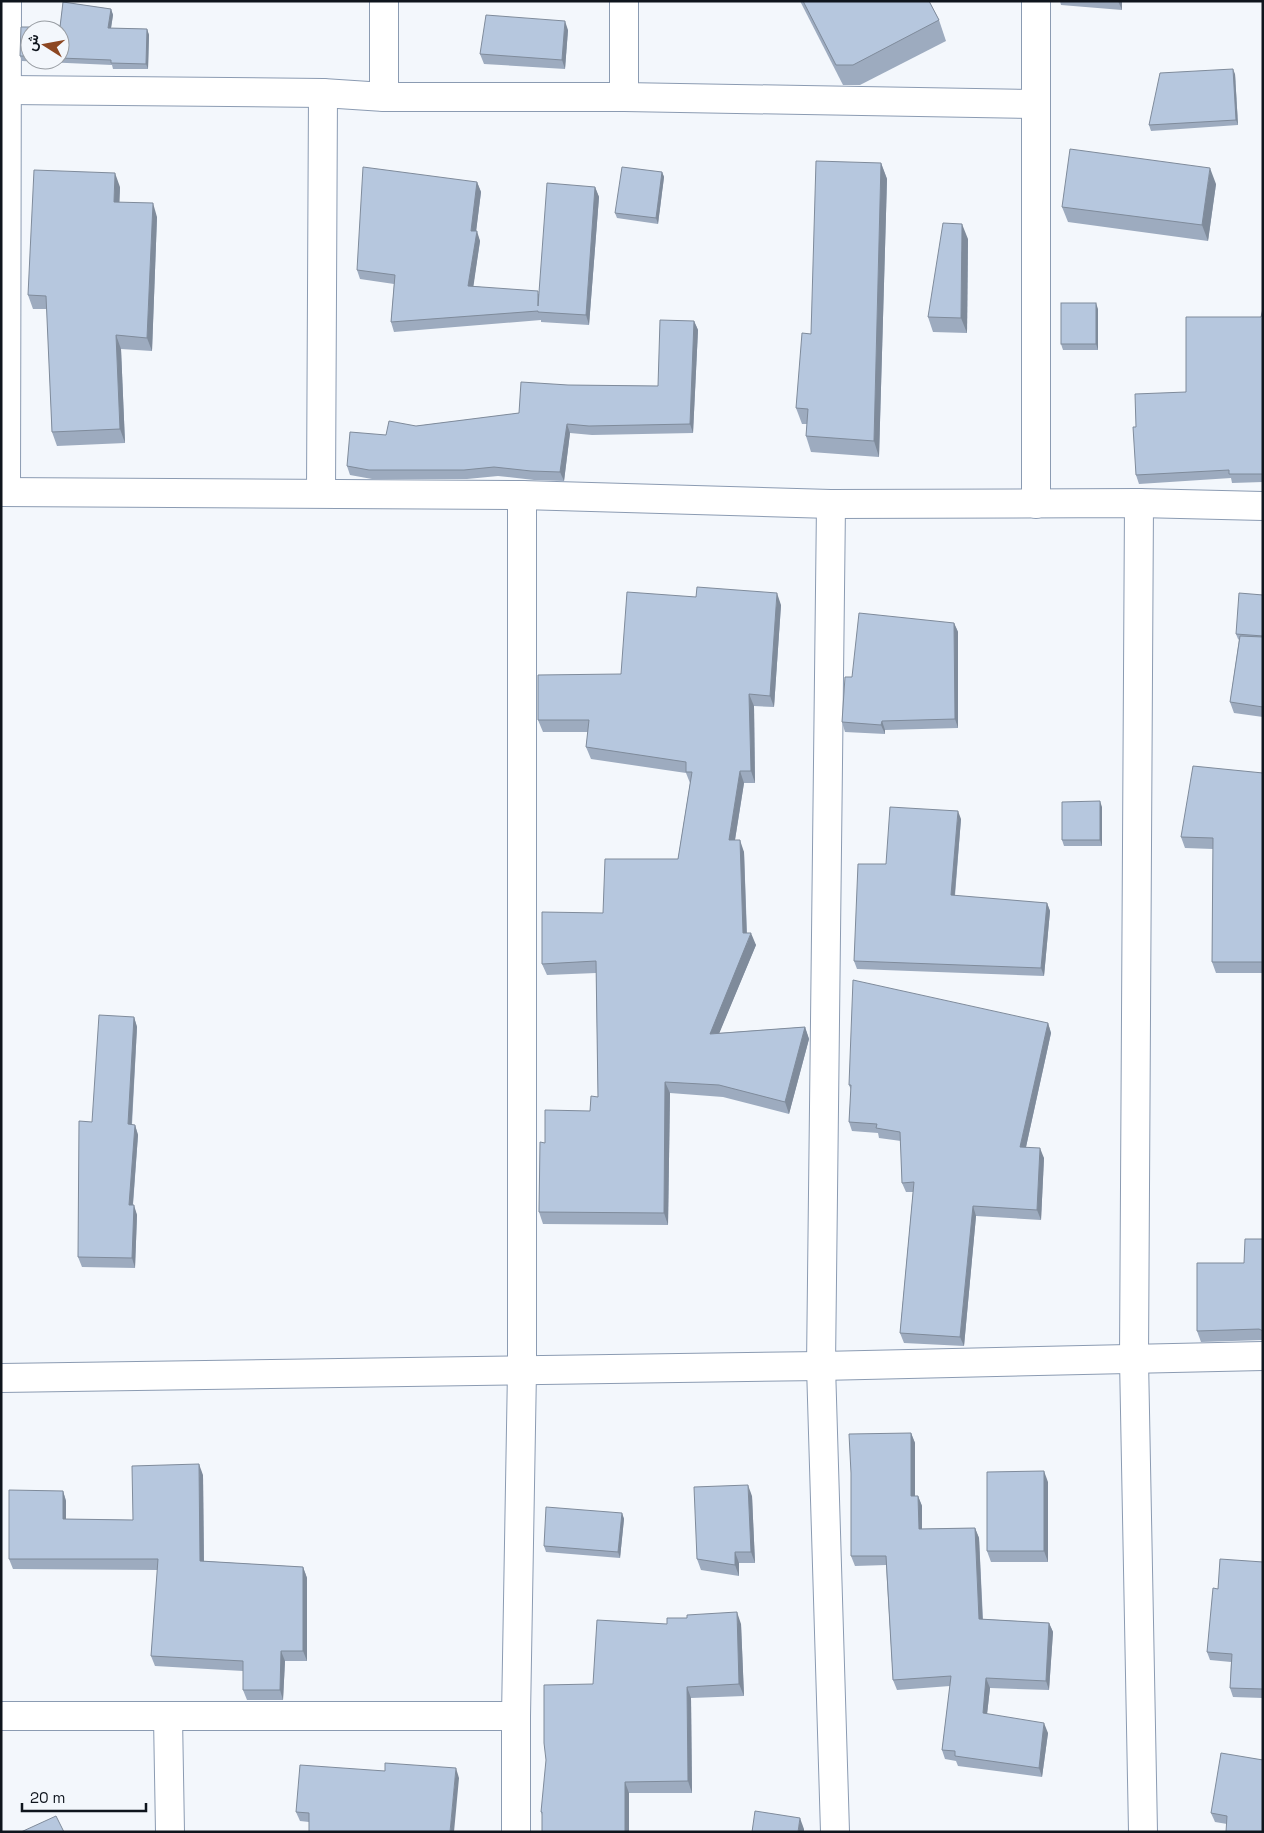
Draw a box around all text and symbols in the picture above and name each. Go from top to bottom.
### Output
north arrow [20,20,70,70]
text: ش [22,32,43,52]
scale bar [22,1780,146,1812]
text: 20 m [30,1788,65,1807]

